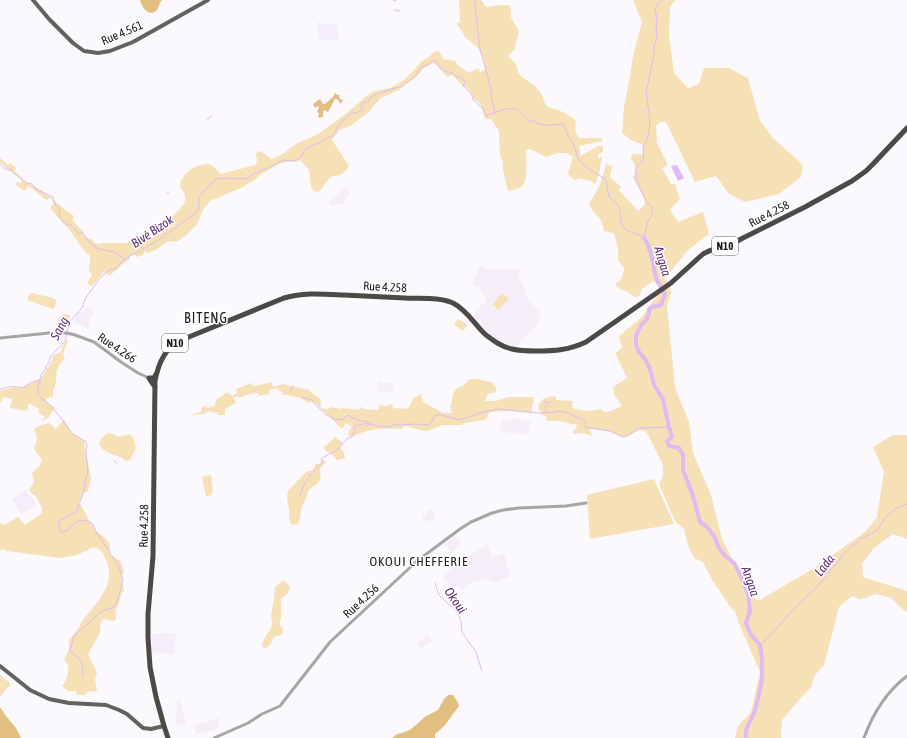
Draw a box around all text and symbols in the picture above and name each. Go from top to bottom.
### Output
street label: Rue 4.561 [99,18,145,48]
street label: Rue 4.258 [746,198,792,230]
water label: Bivé Bizok [128,212,176,251]
road number: N10 [712,237,738,255]
water label: Angaa [651,243,674,278]
street label: Rue 4.258 [363,279,407,295]
district label: BITENG [184,310,228,326]
water label: Sang [47,314,72,343]
street label: Rue 4.266 [95,330,139,366]
road number: N10 [162,334,188,352]
street label: Rue 4.258 [137,504,151,548]
water label: Lada [811,552,837,579]
district label: OKOUI CHEFFERIE [369,554,469,569]
water label: Angaa [738,563,763,598]
street label: Rue 4.256 [340,581,382,621]
water label: Okoui [441,584,470,616]

